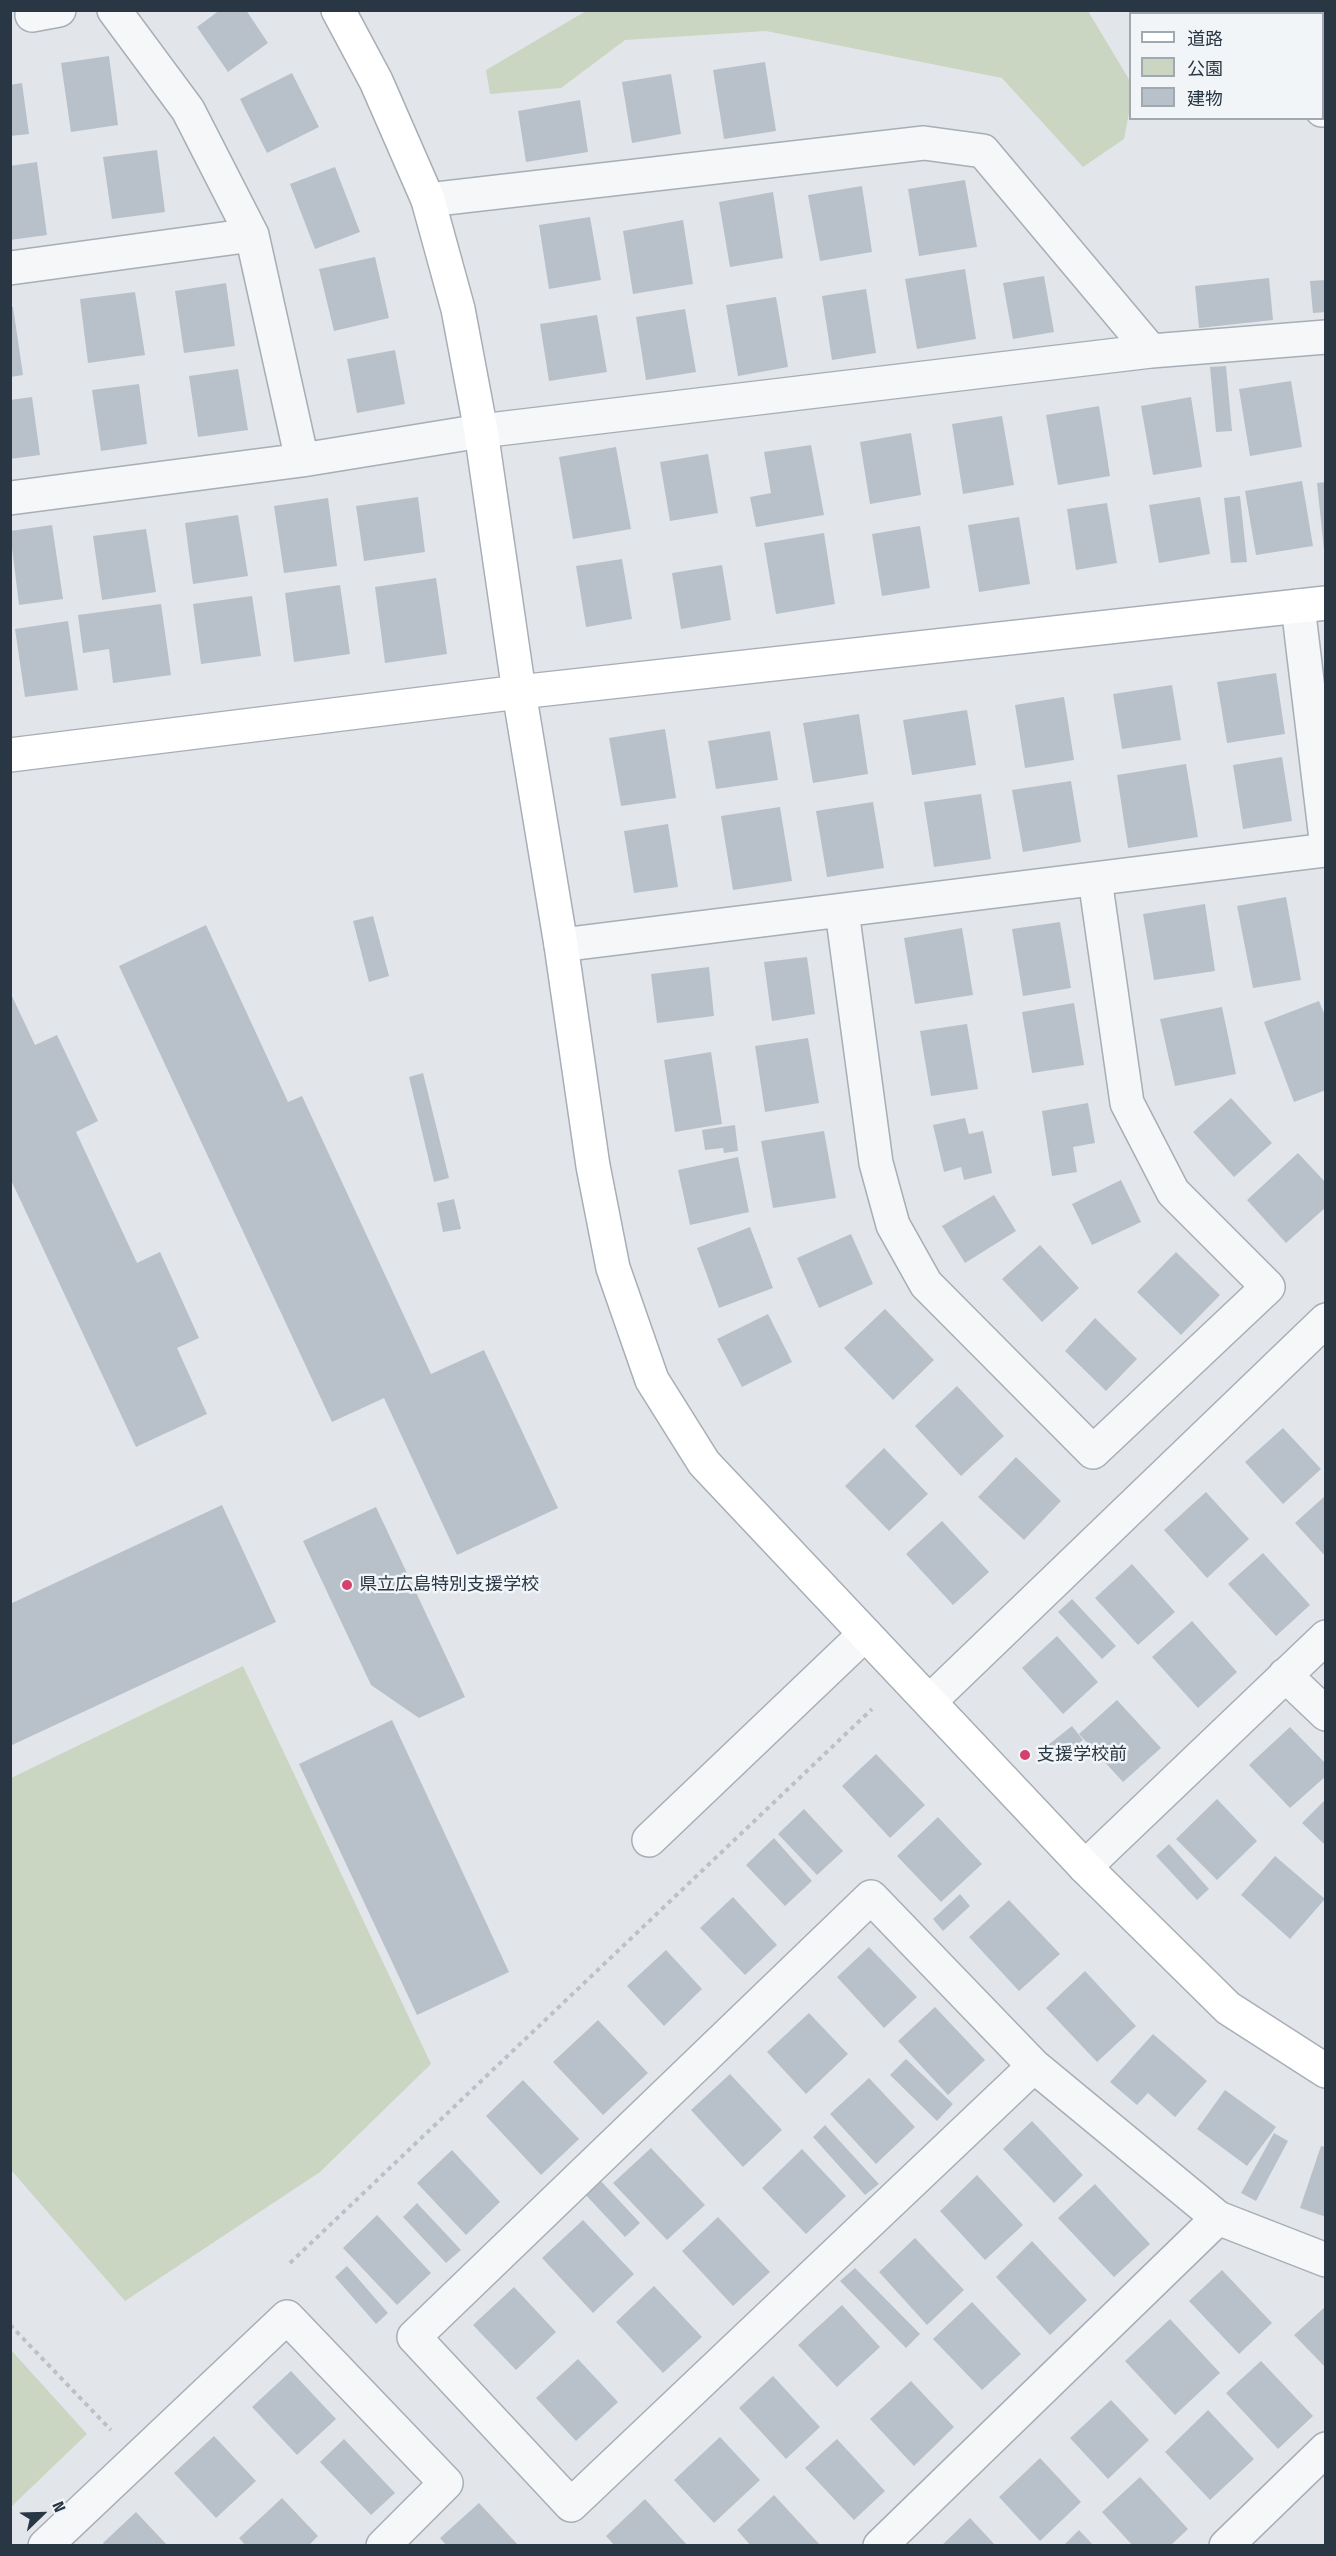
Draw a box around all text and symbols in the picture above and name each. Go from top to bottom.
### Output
legend [1129,12,1324,120]
text: 道路 [1187,28,1223,50]
text: 公園 [1187,58,1223,80]
text: 建物 [1187,88,1223,110]
place label: 県立広島特別支援学校 [359,1574,539,1596]
marker: 県立広島特別支援学校 [340,1578,354,1592]
place label: 支援学校前 [1037,1744,1127,1766]
marker: 支援学校前 [1018,1748,1032,1762]
north arrow [12,2484,72,2544]
text: N [48,2499,70,2515]

